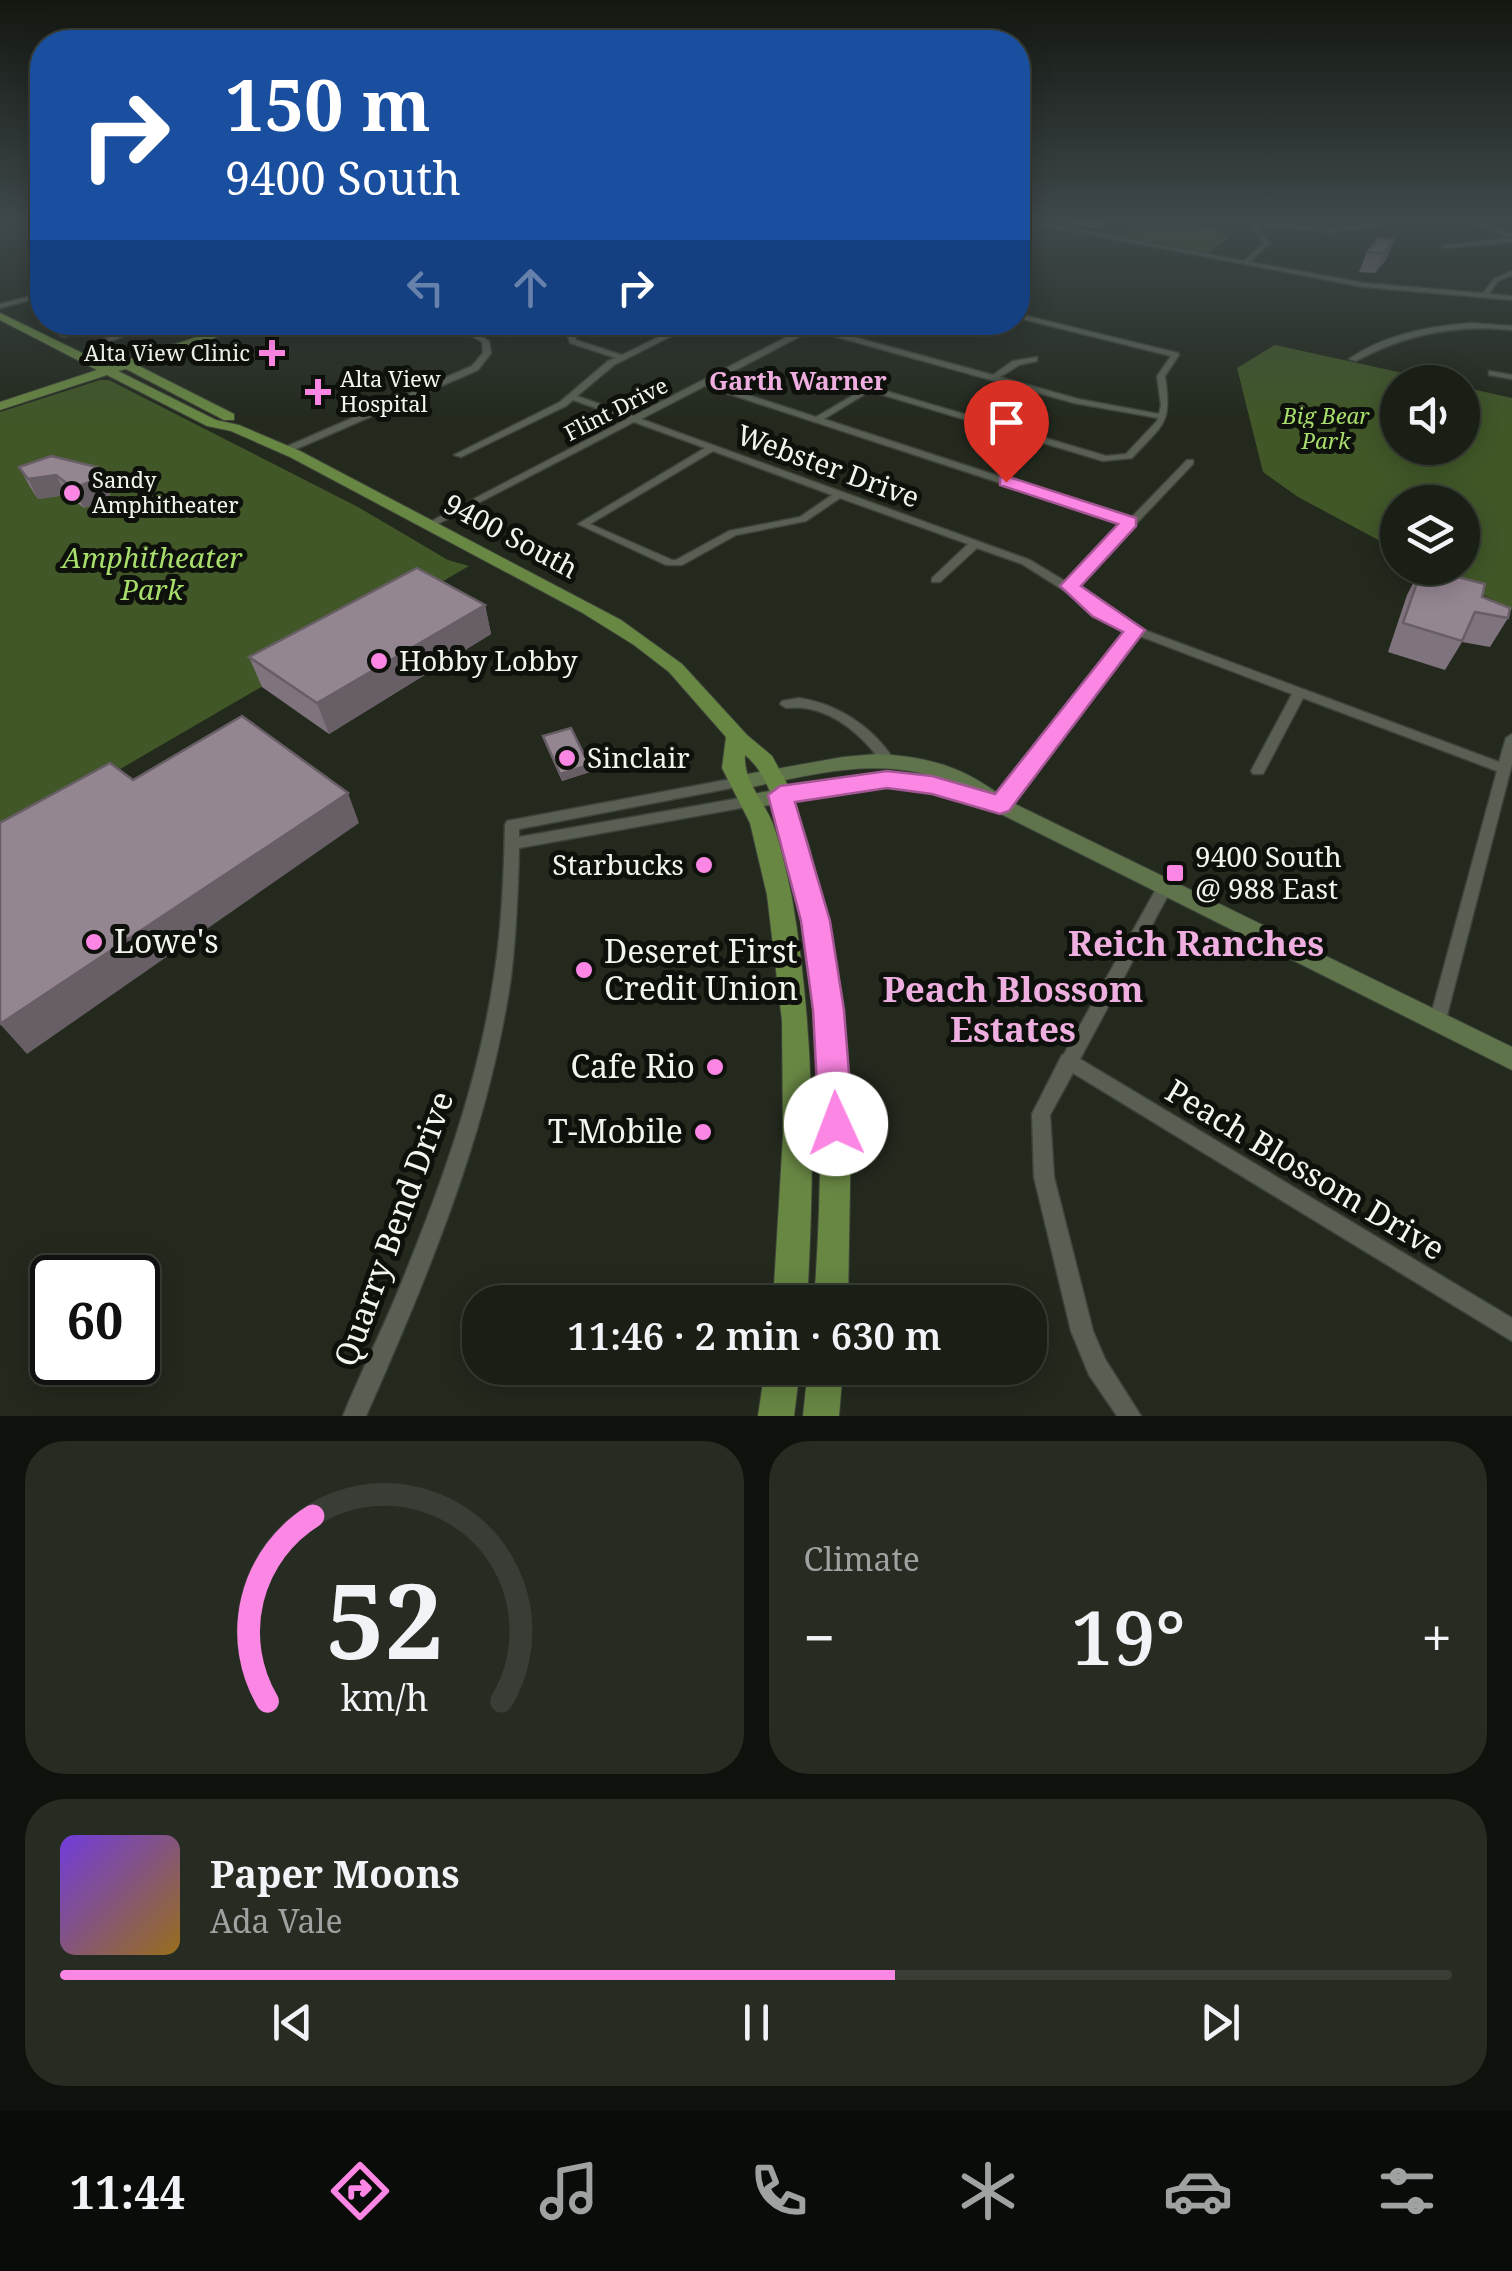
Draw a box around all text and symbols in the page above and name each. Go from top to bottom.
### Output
text: 150 m [225,56,431,152]
icon: right [60,70,190,200]
text: 9400 South [225,147,461,208]
icon: left [398,260,453,315]
icon: ahead [503,260,558,315]
icon: right [608,260,663,315]
place label: Alta View Clinic [84,337,250,367]
marker: Alta View Clinic [259,340,285,366]
place label: Alta View Hospital [340,363,441,418]
district label: Garth Warner [709,363,887,397]
map controls [1380,365,1480,585]
button: sound [1380,365,1480,465]
street label: Flint Drive [559,369,672,447]
marker: Alta View Hospital [305,379,331,405]
pin [964,380,1049,483]
icon: arrive [979,395,1034,450]
park label: Big Bear Park [1281,400,1370,455]
street label: Webster Drive [732,414,925,516]
place label: Sandy Amphitheater [92,464,239,519]
marker: Sandy Amphitheater [61,482,83,504]
street label: 9400 South [438,484,585,586]
button: layers [1380,485,1480,585]
park label: Amphitheater Park [60,538,243,608]
place label: Hobby Lobby [399,641,578,679]
marker: Hobby Lobby [368,650,390,672]
place label: Sinclair [587,738,690,776]
marker: Sinclair [556,747,578,769]
place label: 9400 South @ 988 East [1195,837,1342,907]
place label: Starbucks [552,845,684,883]
marker: Starbucks [693,854,715,876]
marker: 9400 South @ 988 East [1164,862,1186,884]
place label: Lowe's [114,919,219,962]
district label: Reich Ranches [1068,919,1324,966]
place label: Deseret First Credit Union [604,929,798,1009]
marker: Lowe's [83,931,105,953]
marker: Deseret First Credit Union [573,959,595,981]
district label: Peach Blossom Estates [882,965,1144,1052]
place label: Cafe Rio [570,1044,695,1087]
marker: Cafe Rio [704,1056,726,1078]
street label: Peach Blossom Drive [1158,1068,1453,1269]
position arrow [784,1072,888,1176]
street label: Quarry Bend Drive [323,1085,462,1372]
place label: T-Mobile [548,1109,683,1152]
marker: T-Mobile [692,1121,714,1143]
speed limit sign: 60 [30,1255,160,1385]
text: 11:46 · 2 min · 630 m [567,1309,942,1361]
text: Climate [804,1537,920,1580]
text: 52 [325,1548,443,1689]
text: 19° [1071,1585,1186,1687]
text: − [804,1599,835,1674]
text: + [1421,1599,1452,1674]
text: km/h [340,1673,428,1721]
text: Paper Moons [210,1847,460,1899]
text: Ada Vale [210,1899,343,1942]
icon: previous [265,1995,320,2050]
icon: pause [729,1995,784,2050]
icon: next [1193,1995,1248,2050]
icon: directions [325,2156,395,2226]
icon: music [534,2156,604,2226]
icon: phone [744,2156,814,2226]
icon: climate [953,2156,1023,2226]
icon: car [1163,2156,1233,2226]
icon: filters [1372,2156,1442,2226]
text: 11:44 [70,2161,185,2222]

